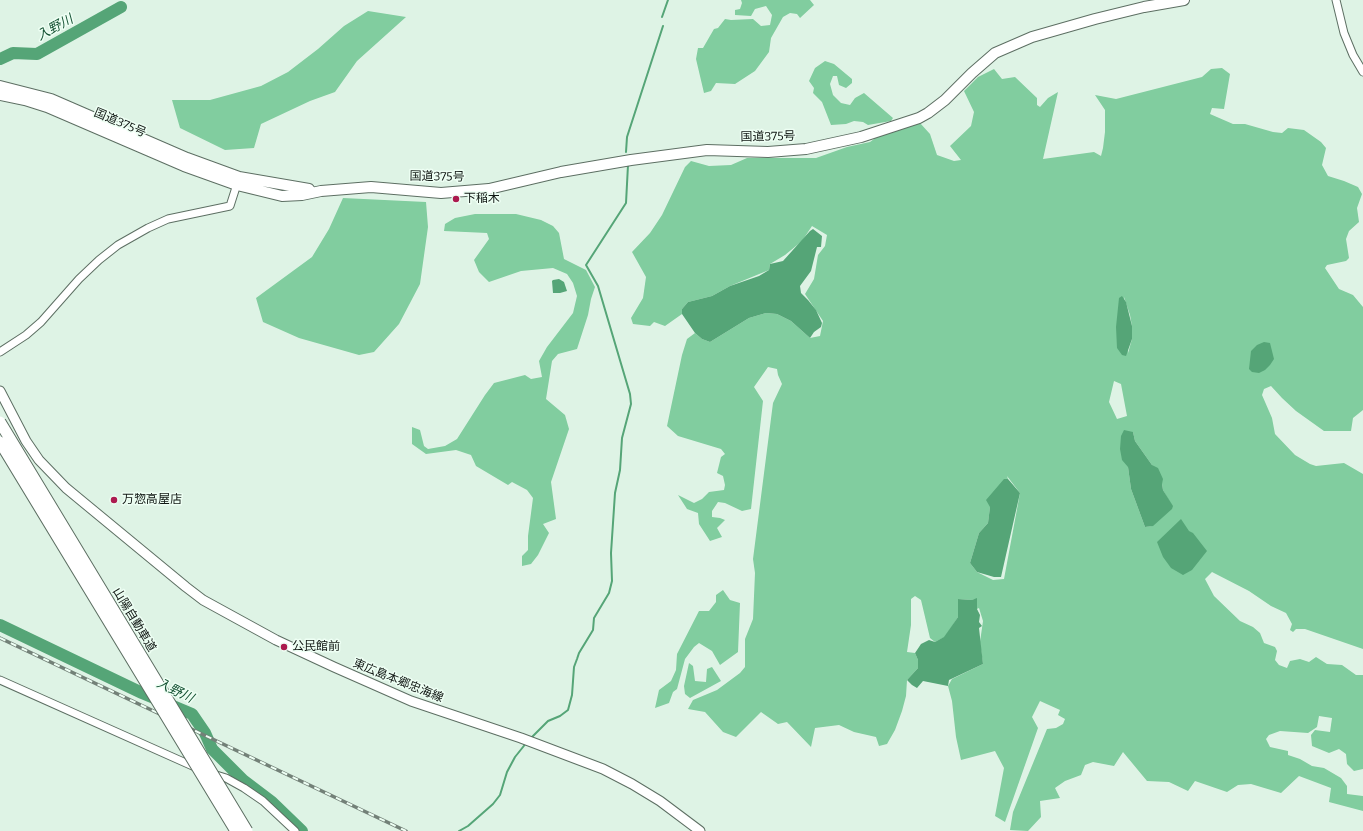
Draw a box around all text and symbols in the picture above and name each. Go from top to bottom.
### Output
water label: 入野川 [34,12,76,44]
street label: 国道375号 [92,106,148,140]
street label: 国道375号 [740,129,796,145]
street label: 国道375号 [409,169,465,185]
place label: 下稲木 [464,192,500,206]
marker: 下稲木 [451,194,461,204]
place label: 万惣高屋店 [122,493,182,507]
marker: 万惣高屋店 [109,495,119,505]
street label: 山陽自動車道 [109,585,159,655]
place label: 公民館前 [292,640,340,654]
marker: 公民館前 [279,642,289,652]
street label: 東広島本郷忠海線 [351,656,445,706]
water label: 入野川 [154,675,196,707]

